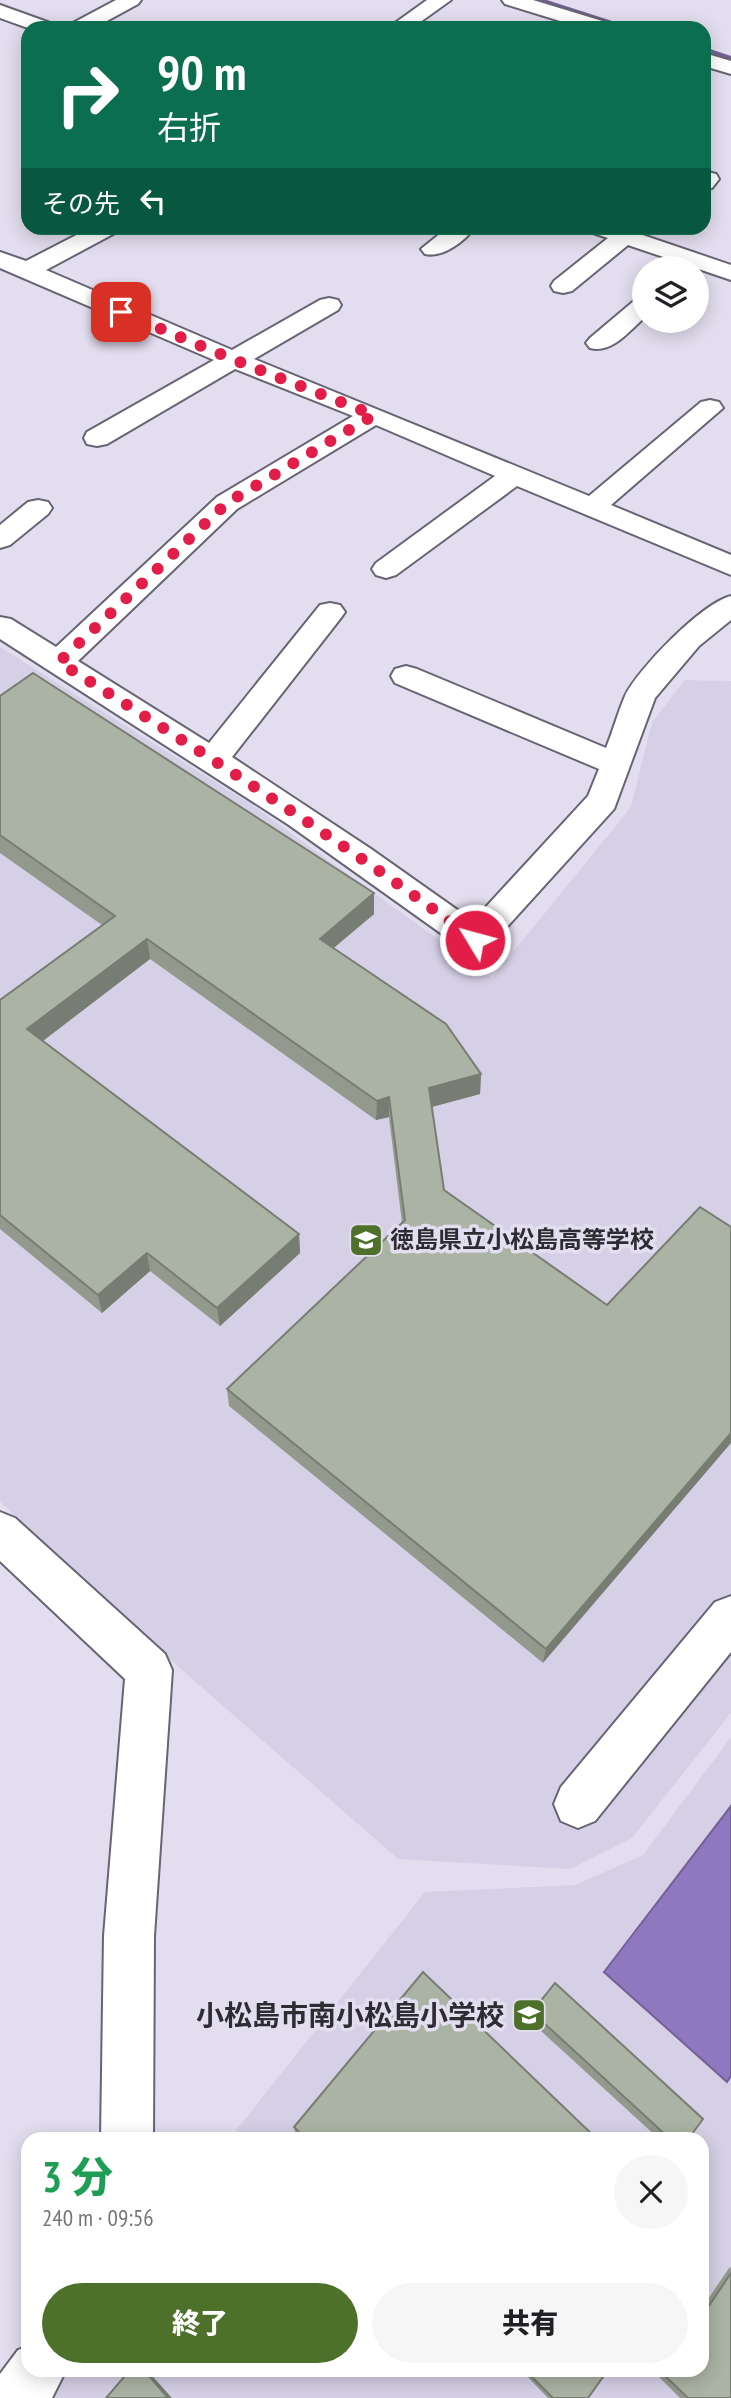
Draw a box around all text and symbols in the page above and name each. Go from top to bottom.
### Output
text: 90 m [157,40,246,104]
icon: right [42,49,133,140]
text: 右折 [157,106,221,148]
icon: left [134,182,172,220]
text: その先 [42,187,120,220]
map controls [632,256,709,333]
button: layers [632,256,709,333]
pin [91,282,151,342]
icon: arrive [102,293,140,331]
position arrow [438,903,512,977]
school or university icon: 徳島県立小松島高等学校 [347,1221,385,1259]
place label: 徳島県立小松島高等学校 [390,1224,654,1255]
place label: 小松島市南小松島小学校 [196,1996,504,2033]
school or university icon: 小松島市南小松島小学校 [510,1996,548,2034]
text: 3 分 [42,2149,113,2204]
button: close [614,2155,688,2229]
text: 240 m · 09:56 [42,2203,154,2232]
button: 終了 [42,2283,358,2363]
button: 共有 [372,2283,688,2363]

